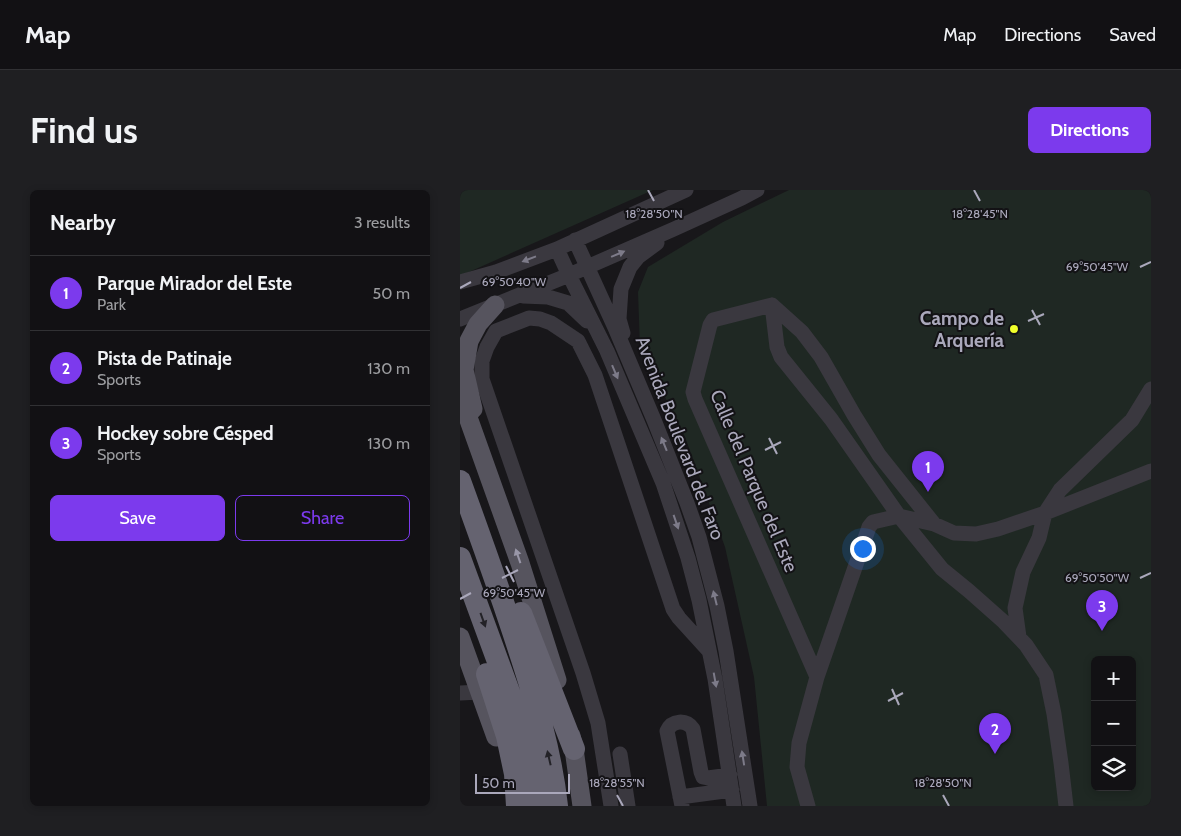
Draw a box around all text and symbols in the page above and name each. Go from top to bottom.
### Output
text: Map [25,20,71,49]
text: Map [943,24,976,46]
text: Directions [1004,24,1081,46]
text: Saved [1109,24,1156,46]
button: Directions [1028,107,1151,153]
text: Find us [30,109,138,152]
text: 18°28'50"N [625,206,683,221]
text: 18°28'45"N [952,206,1008,221]
text: Nearby [50,210,116,235]
text: 3 results [354,213,410,232]
one-way arrow [611,249,625,257]
one-way arrow [522,256,536,264]
text: 69°50'45"W [1066,259,1129,274]
text: Parque Mirador del Este [97,272,292,295]
text: 69°50'40"W [482,274,547,289]
text: 1 [63,284,69,303]
text: 50 m [373,284,410,303]
text: Park [97,295,126,314]
place label: Campo de Arquería [920,307,1005,352]
marker: Campo de Arquería [1008,323,1020,335]
street label: Avenida Boulevard del Faro [630,333,730,543]
text: Pista de Patinaje [97,347,232,370]
text: 2 [62,359,70,378]
text: 130 m [367,359,410,378]
one-way arrow [612,365,620,379]
text: Sports [97,370,141,389]
street label: Calle del Parque del Este [705,386,803,576]
text: Hockey sobre Césped [97,422,274,445]
text: 3 [62,434,70,453]
text: 130 m [367,434,410,453]
one-way arrow [659,437,667,451]
text: Sports [97,445,141,464]
pin: 1 [912,451,944,492]
button: Save [50,495,225,541]
button: Share [235,495,410,541]
one-way arrow [673,515,680,530]
your location [850,536,876,562]
one-way arrow [514,548,522,563]
text: 69°50'50"W [1065,570,1130,585]
text: 69°50'45"W [483,585,546,600]
one-way arrow [711,590,719,605]
pin: 3 [1086,590,1118,631]
one-way arrow [479,613,487,628]
map controls [1091,656,1136,791]
button: + [1091,656,1136,701]
one-way arrow [711,672,719,688]
button: − [1091,701,1136,746]
pin: 2 [979,713,1011,754]
button: layers [1091,746,1136,791]
one-way arrow [738,749,746,765]
one-way arrow [545,750,553,766]
scale bar [475,771,570,794]
text: 50 m [482,774,515,792]
text: 18°28'55"N [589,775,645,790]
text: 18°28'50"N [914,775,972,790]

